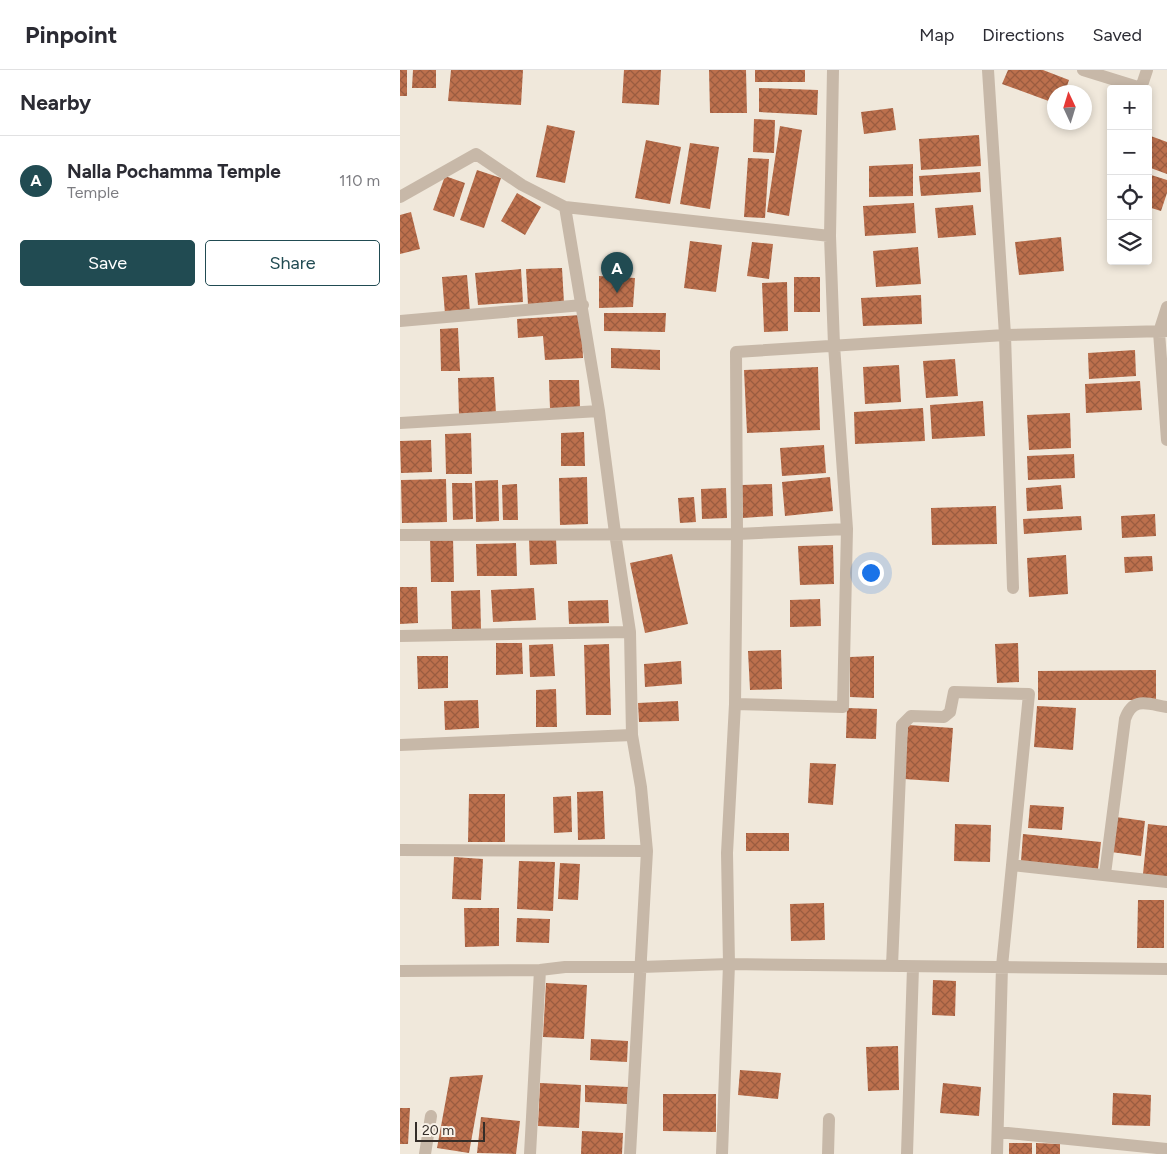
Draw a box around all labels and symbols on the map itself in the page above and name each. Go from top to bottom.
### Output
north arrow [1047,85,1092,130]
pin: A [601,252,633,293]
your location [858,560,884,586]
scale bar [415,1119,485,1142]

